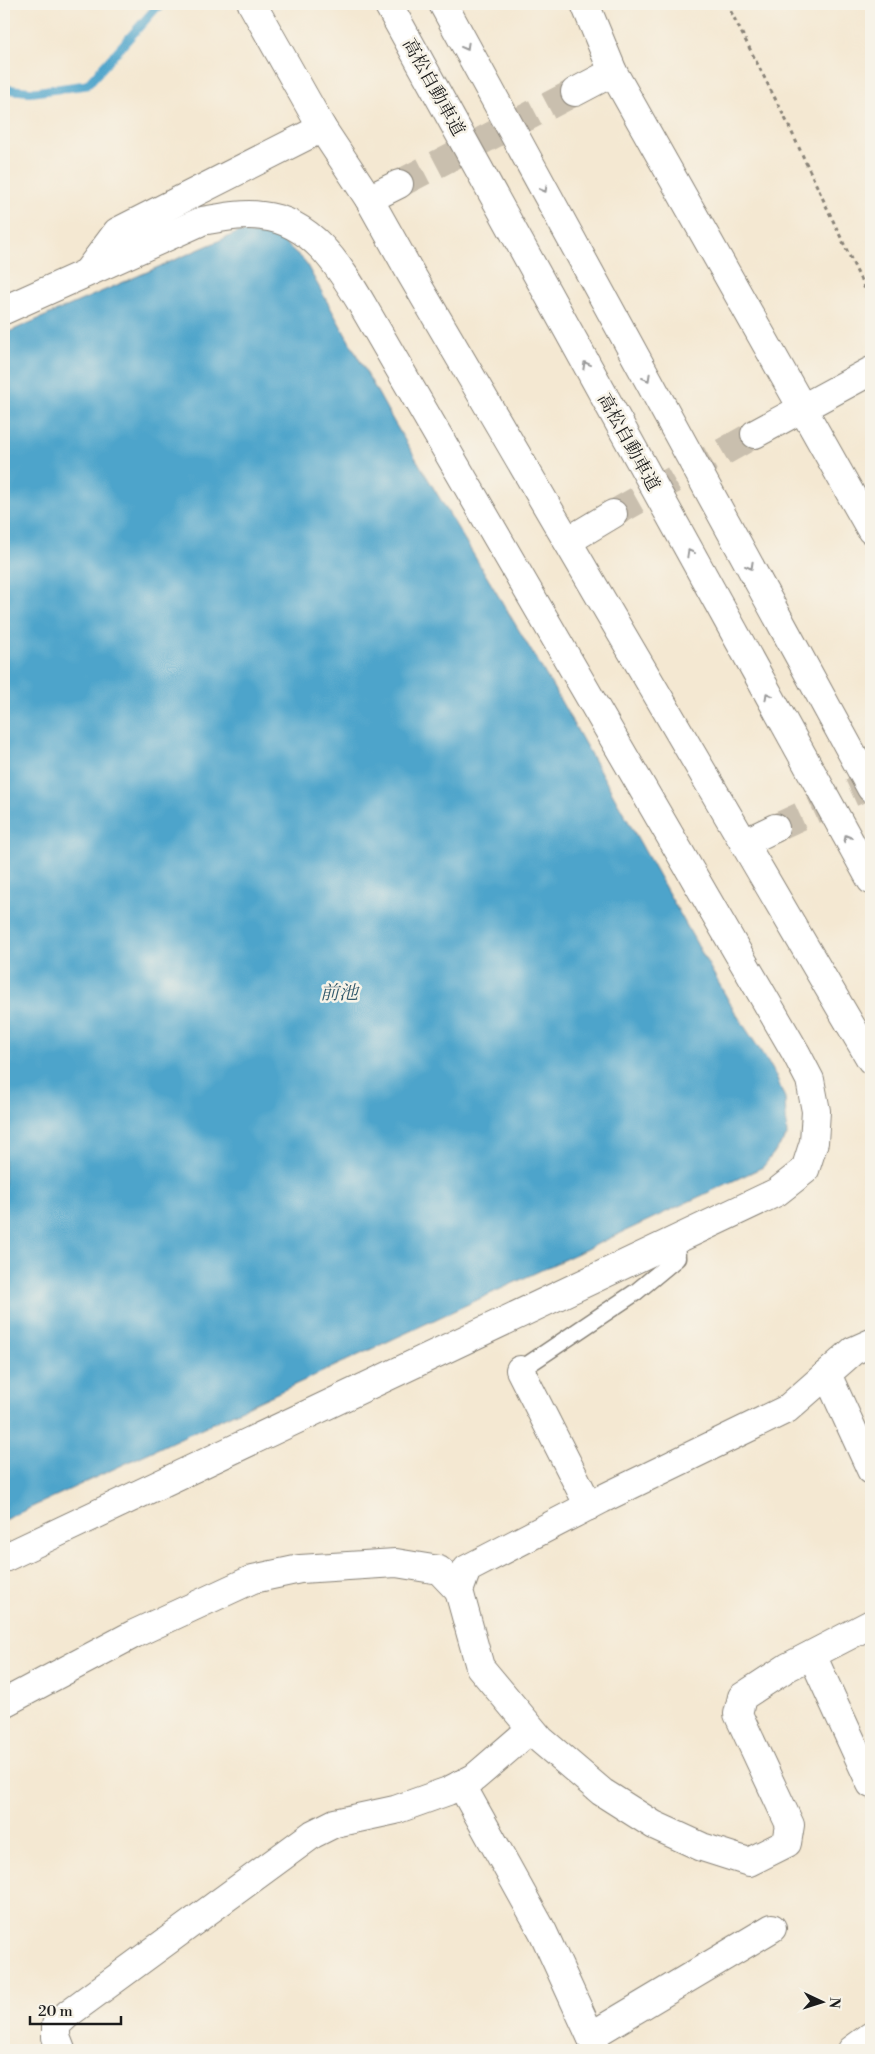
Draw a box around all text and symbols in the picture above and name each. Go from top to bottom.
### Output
street label: 高松自動車道 [397,34,470,140]
one-way arrow [460,41,470,50]
one-way arrow [538,184,548,193]
one-way arrow [583,361,593,370]
one-way arrow [641,372,651,381]
street label: 高松自動車道 [592,389,665,495]
one-way arrow [686,549,696,558]
one-way arrow [744,561,754,570]
one-way arrow [764,692,774,701]
one-way arrow [843,834,853,843]
water label: 前池 [320,981,360,1005]
north arrow [798,1976,848,2026]
scale bar [30,1994,121,2026]
text: N [825,1997,843,2009]
text: 20 m [38,2002,73,2021]

